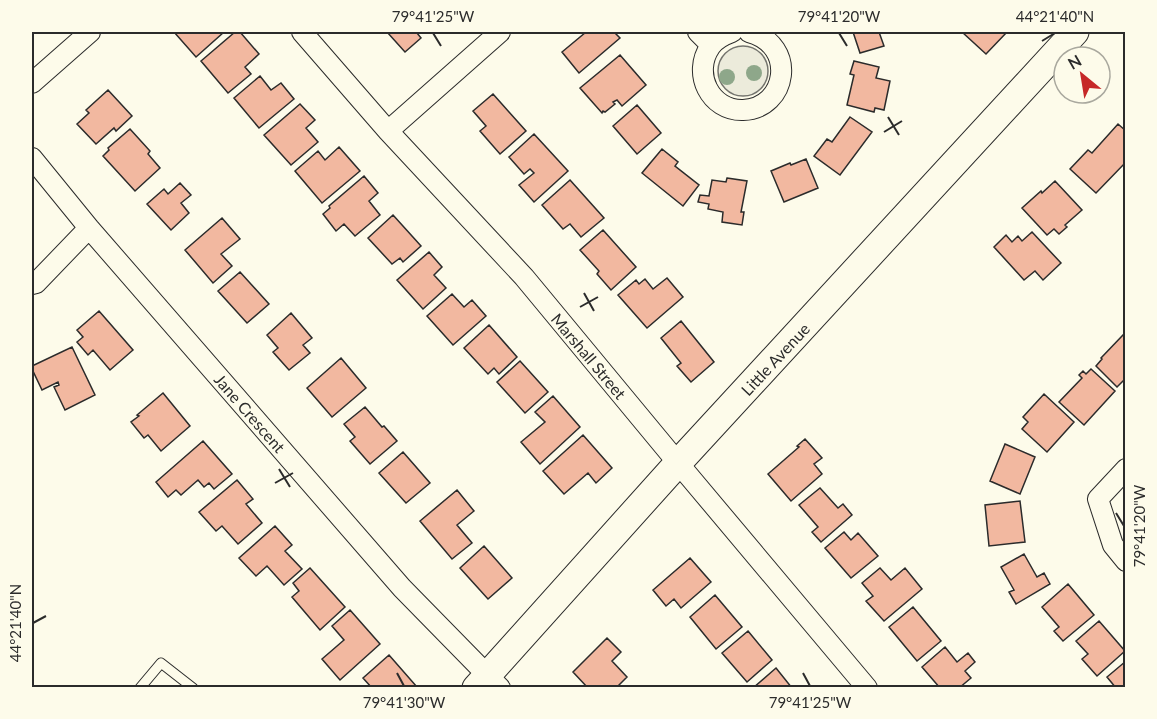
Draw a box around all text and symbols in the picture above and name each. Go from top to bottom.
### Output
text: 79°41'25"W [392,7,475,25]
text: 79°41'20"W [798,7,881,25]
text: 44°21'40"N [1016,7,1094,25]
north arrow [1052,45,1112,105]
text: N [1064,50,1084,73]
street label: Marshall Street [548,309,630,403]
street label: Little Avenue [737,319,813,399]
street label: Jane Crescent [211,370,289,456]
text: 79°41'20"W [1130,484,1148,567]
text: 44°21'40"N [6,584,24,662]
text: 79°41'30"W [363,693,446,711]
text: 79°41'25"W [769,693,852,711]

